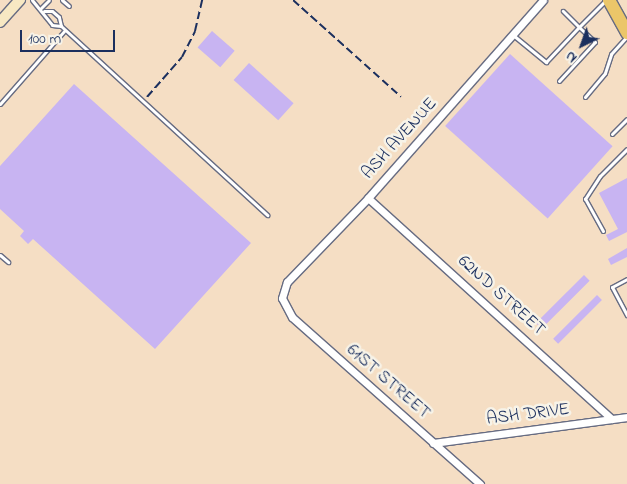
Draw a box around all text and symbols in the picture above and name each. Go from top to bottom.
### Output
scale bar [22,20,118,52]
north arrow [557,20,607,70]
text: 100 m [28,28,61,50]
text: N [561,46,582,67]
street label: ASH AVENUE [358,94,442,184]
street label: 62ND STREET [453,251,549,341]
street label: 61ST STREET [342,340,434,424]
street label: ASH DRIVE [485,399,571,431]

